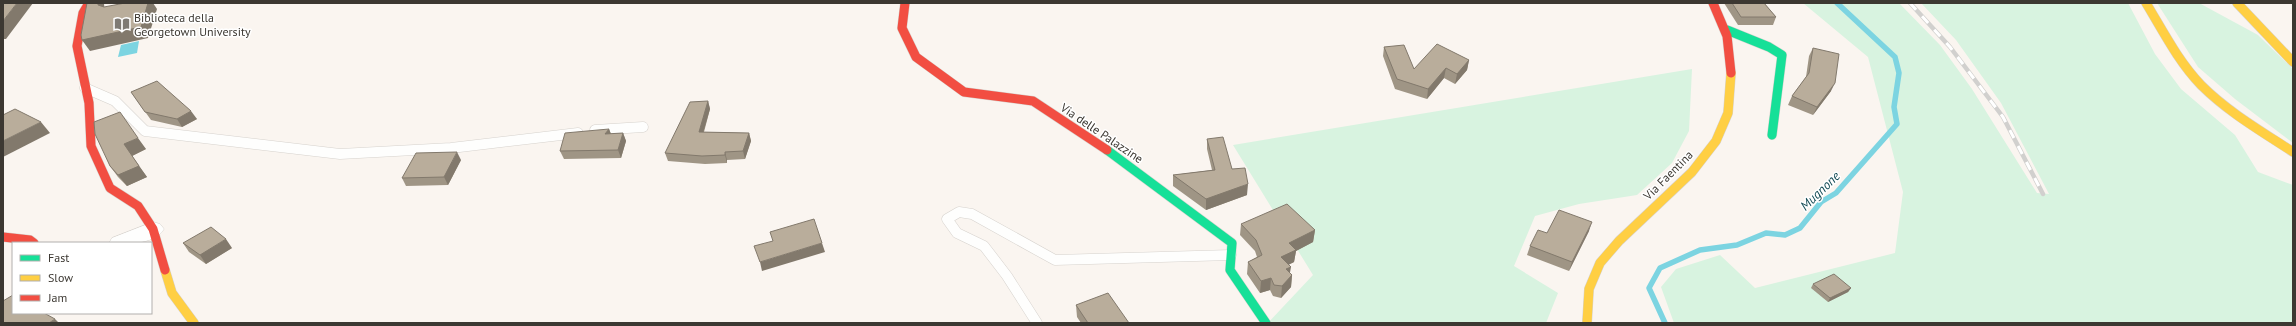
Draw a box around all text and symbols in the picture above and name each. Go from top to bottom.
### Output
place label: Biblioteca della Georgetown University [134,10,251,39]
library icon: Biblioteca della Georgetown University [113,15,131,33]
street label: Via delle Palazzine [1057,99,1146,166]
street label: Via Faentina [1639,147,1696,204]
water label: Mugnone [1796,168,1844,214]
legend [12,242,152,314]
text: Fast [48,250,69,265]
text: Slow [48,270,73,285]
text: Jam [47,290,67,305]

